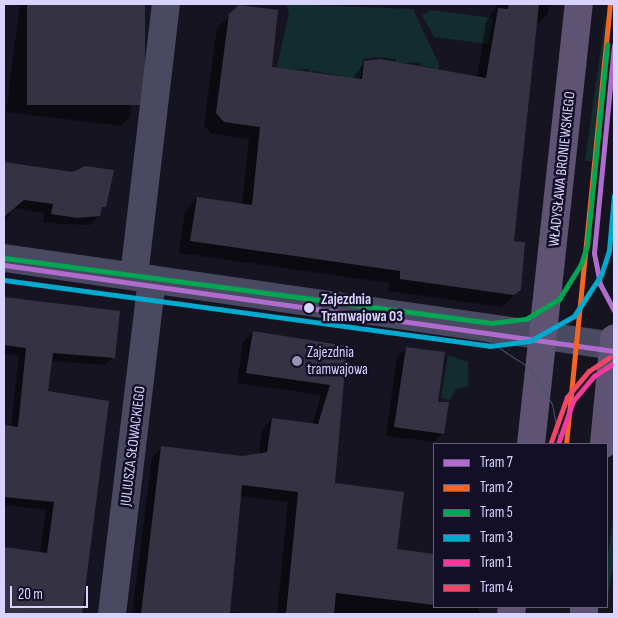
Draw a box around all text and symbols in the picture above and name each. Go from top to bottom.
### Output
street label: WŁADYSŁAWA BRONIEWSKIEGO [545,90,579,248]
place label: Zajezdnia Tramwajowa 03 [321,290,403,325]
marker: Zajezdnia Tramwajowa 03 [301,300,317,316]
place label: Zajezdnia tramwajowa [307,343,368,378]
marker: Zajezdnia tramwajowa [291,355,303,367]
street label: JULIUSZA SŁOWACKIEGO [117,385,149,507]
legend [433,443,608,608]
text: Tram 7 [480,453,513,472]
text: Tram 2 [480,478,513,497]
text: Tram 5 [480,503,513,522]
text: Tram 3 [480,528,513,547]
text: Tram 1 [480,553,512,572]
scale bar [12,576,90,608]
text: Tram 4 [480,578,513,597]
text: 20 m [18,585,43,604]

